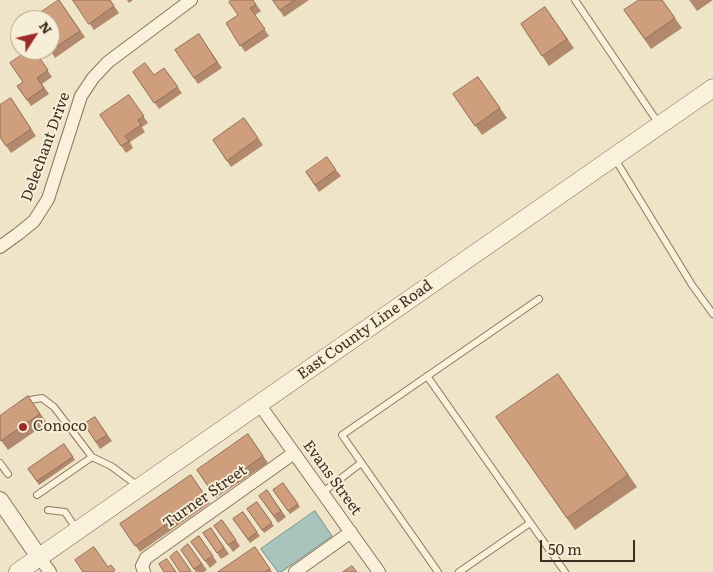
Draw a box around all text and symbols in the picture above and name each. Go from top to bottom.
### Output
north arrow [10,10,60,60]
text: N [35,16,58,38]
street label: Delechant Drive [18,90,74,204]
street label: East County Line Road [294,277,436,383]
place label: Conoco [33,418,87,436]
marker: Conoco [17,421,29,433]
street label: Evans Street [299,437,365,519]
street label: Turner Street [160,462,250,532]
scale bar [543,530,638,562]
text: 50 m [548,537,582,560]

